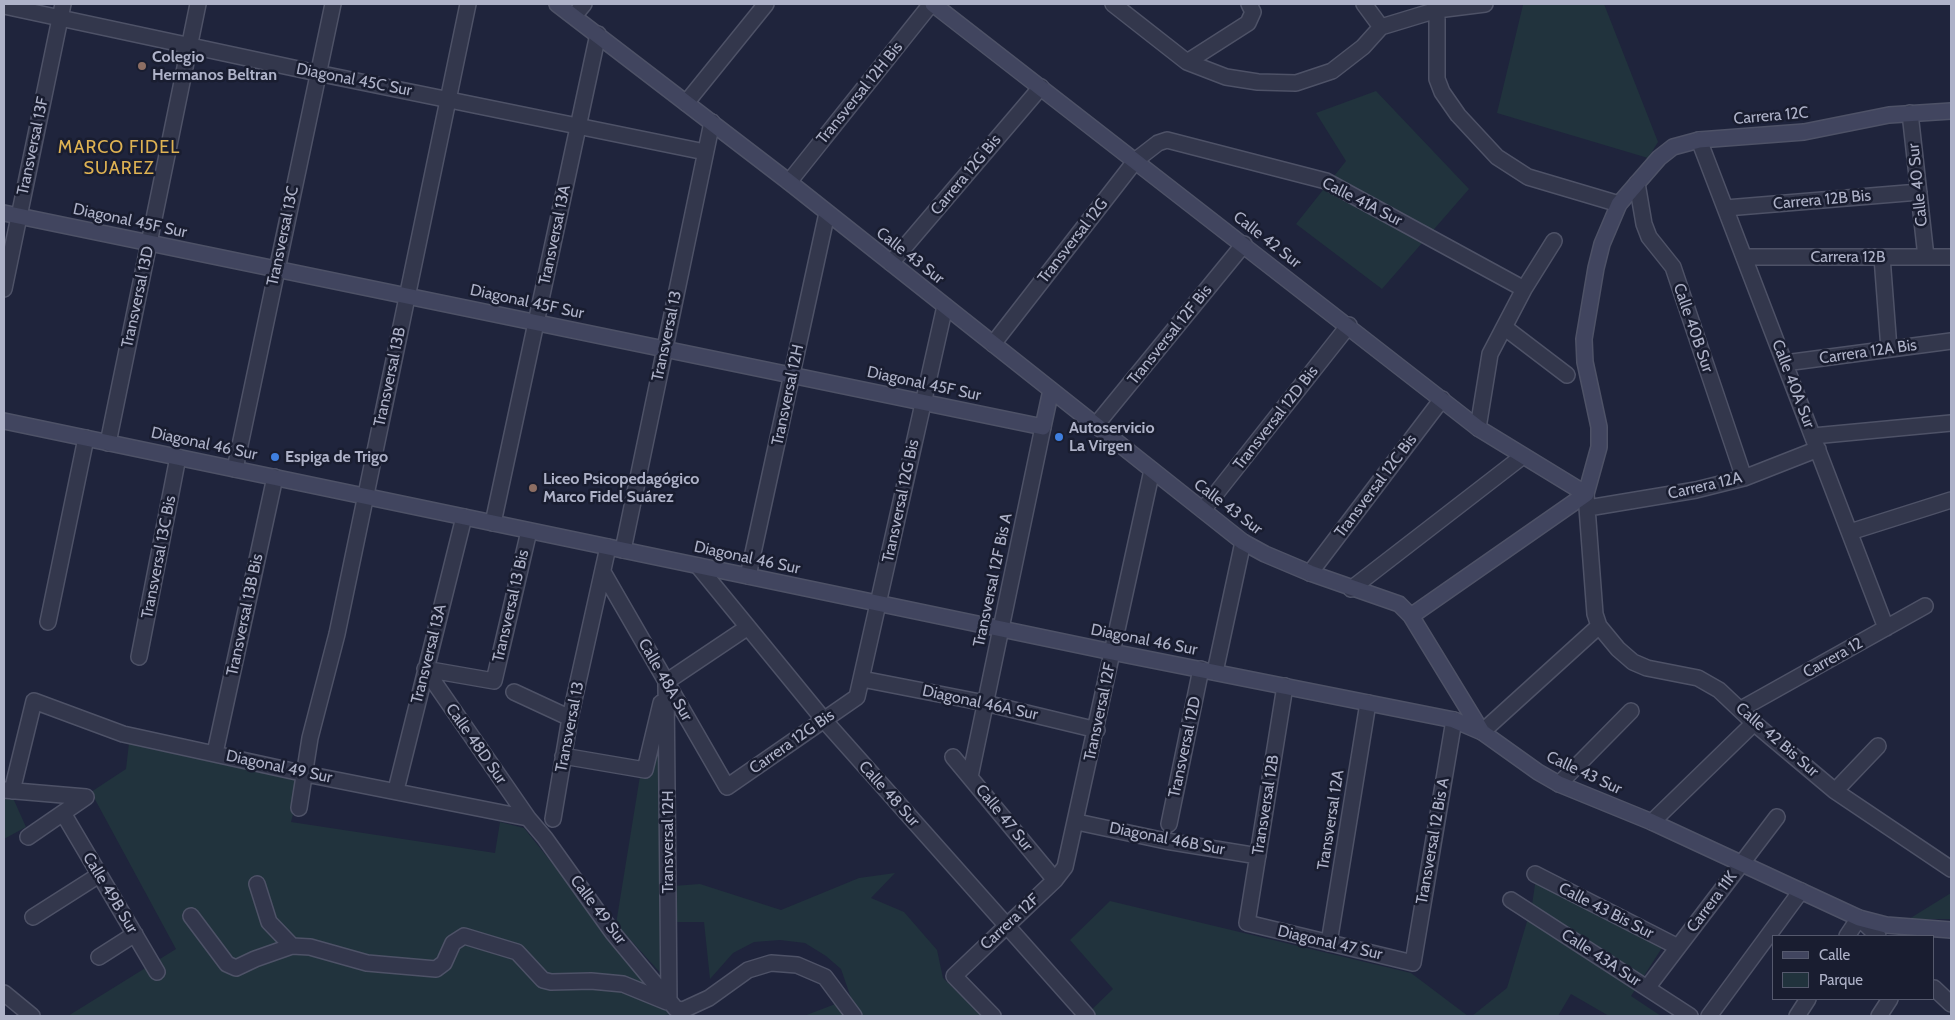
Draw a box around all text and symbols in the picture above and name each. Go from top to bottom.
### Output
street label: Transversal 12H Bis [813,38,907,148]
place label: Colegio Hermanos Beltran [152,47,277,85]
street label: Diagonal 45C Sur [295,59,413,101]
marker: Colegio Hermanos Beltran [136,60,148,72]
street label: Transversal 13F [13,95,53,197]
street label: Carrera 12C [1733,103,1809,129]
street label: Carrera 12G Bis [927,131,1005,219]
district label: MARCO FIDEL SUAREZ [56,137,182,180]
street label: Calle 40 Sur [1904,142,1932,228]
street label: Calle 41A Sur [1319,174,1405,230]
street label: Transversal 13A [535,183,575,287]
street label: Transversal 13C [263,184,303,288]
street label: Carrera 12B Bis [1772,186,1872,214]
street label: Transversal 12G [1034,195,1112,287]
street label: Diagonal 45F Sur [71,200,189,242]
street label: Calle 42 Sur [1229,208,1305,272]
street label: Calle 43 Sur [872,224,948,288]
street label: Transversal 13D [118,244,158,350]
street label: Carrera 12B [1810,247,1886,267]
street label: Diagonal 45F Sur [468,281,586,323]
street label: Transversal 12F Bis [1124,281,1216,389]
street label: Calle 40B Sur [1669,281,1717,375]
street label: Transversal 13 [648,289,686,383]
street label: Transversal 13B [370,325,410,429]
street label: Carrera 12A Bis [1818,336,1918,368]
street label: Calle 40A Sur [1767,337,1819,431]
street label: Transversal 12H [768,343,808,447]
street label: Transversal 12D Bis [1230,362,1322,474]
street label: Diagonal 45F Sur [865,363,983,405]
place label: Autoservicio La Virgen [1069,418,1155,456]
street label: Diagonal 46 Sur [149,423,259,465]
marker: Autoservicio La Virgen [1053,431,1065,443]
street label: Transversal 12C Bis [1331,431,1421,541]
street label: Transversal 12G Bis [879,438,923,564]
place label: Espiga de Trigo [285,447,388,467]
marker: Espiga de Trigo [269,451,281,463]
street label: Carrera 12A [1666,468,1744,504]
place label: Liceo Psicopedagógico Marco Fidel Suárez [543,469,699,507]
street label: Calle 43 Sur [1190,475,1266,539]
marker: Liceo Psicopedagógico Marco Fidel Suárez [527,482,539,494]
street label: Transversal 13C Bis [138,494,180,620]
street label: Transversal 12F Bis A [969,511,1017,649]
street label: Diagonal 46 Sur [692,537,802,579]
street label: Transversal 13 Bis [489,548,533,664]
street label: Transversal 13B Bis [223,552,267,678]
street label: Transversal 13A [407,602,451,706]
street label: Diagonal 46 Sur [1089,620,1199,660]
street label: Carrera 12 [1800,634,1866,682]
street label: Calle 48A Sur [634,635,696,725]
street label: Transversal 12F [1080,661,1120,763]
street label: Transversal 13 [552,680,588,774]
street label: Diagonal 46A Sur [920,681,1040,725]
street label: Transversal 12D [1165,695,1205,799]
street label: Calle 42 Bis Sur [1732,699,1822,781]
street label: Calle 48D Sur [441,700,511,788]
street label: Carrera 12G Bis [746,706,838,778]
street label: Diagonal 49 Sur [224,746,334,788]
street label: Calle 43 Sur [1543,747,1625,799]
street label: Transversal 12B [1249,754,1283,856]
street label: Calle 48 Sur [854,757,924,831]
street label: Transversal 12A [1314,768,1348,872]
street label: Transversal 12 Bis A [1412,776,1454,906]
street label: Calle 47 Sur [971,781,1037,855]
street label: Transversal 12H [658,791,678,893]
street label: Diagonal 46B Sur [1107,818,1227,860]
street label: Calle 49B Sur [78,849,142,937]
street label: Carrera 11K [1683,868,1741,936]
street label: Calle 49 Sur [566,872,630,948]
street label: Calle 43 Bis Sur [1555,879,1657,943]
street label: Carrera 12F [976,890,1044,954]
street label: Diagonal 47 Sur [1276,922,1384,964]
street label: Calle 43A Sur [1558,925,1644,991]
legend [1772,935,1935,1000]
text: Calle [1819,946,1850,964]
text: Parque [1819,971,1863,989]

